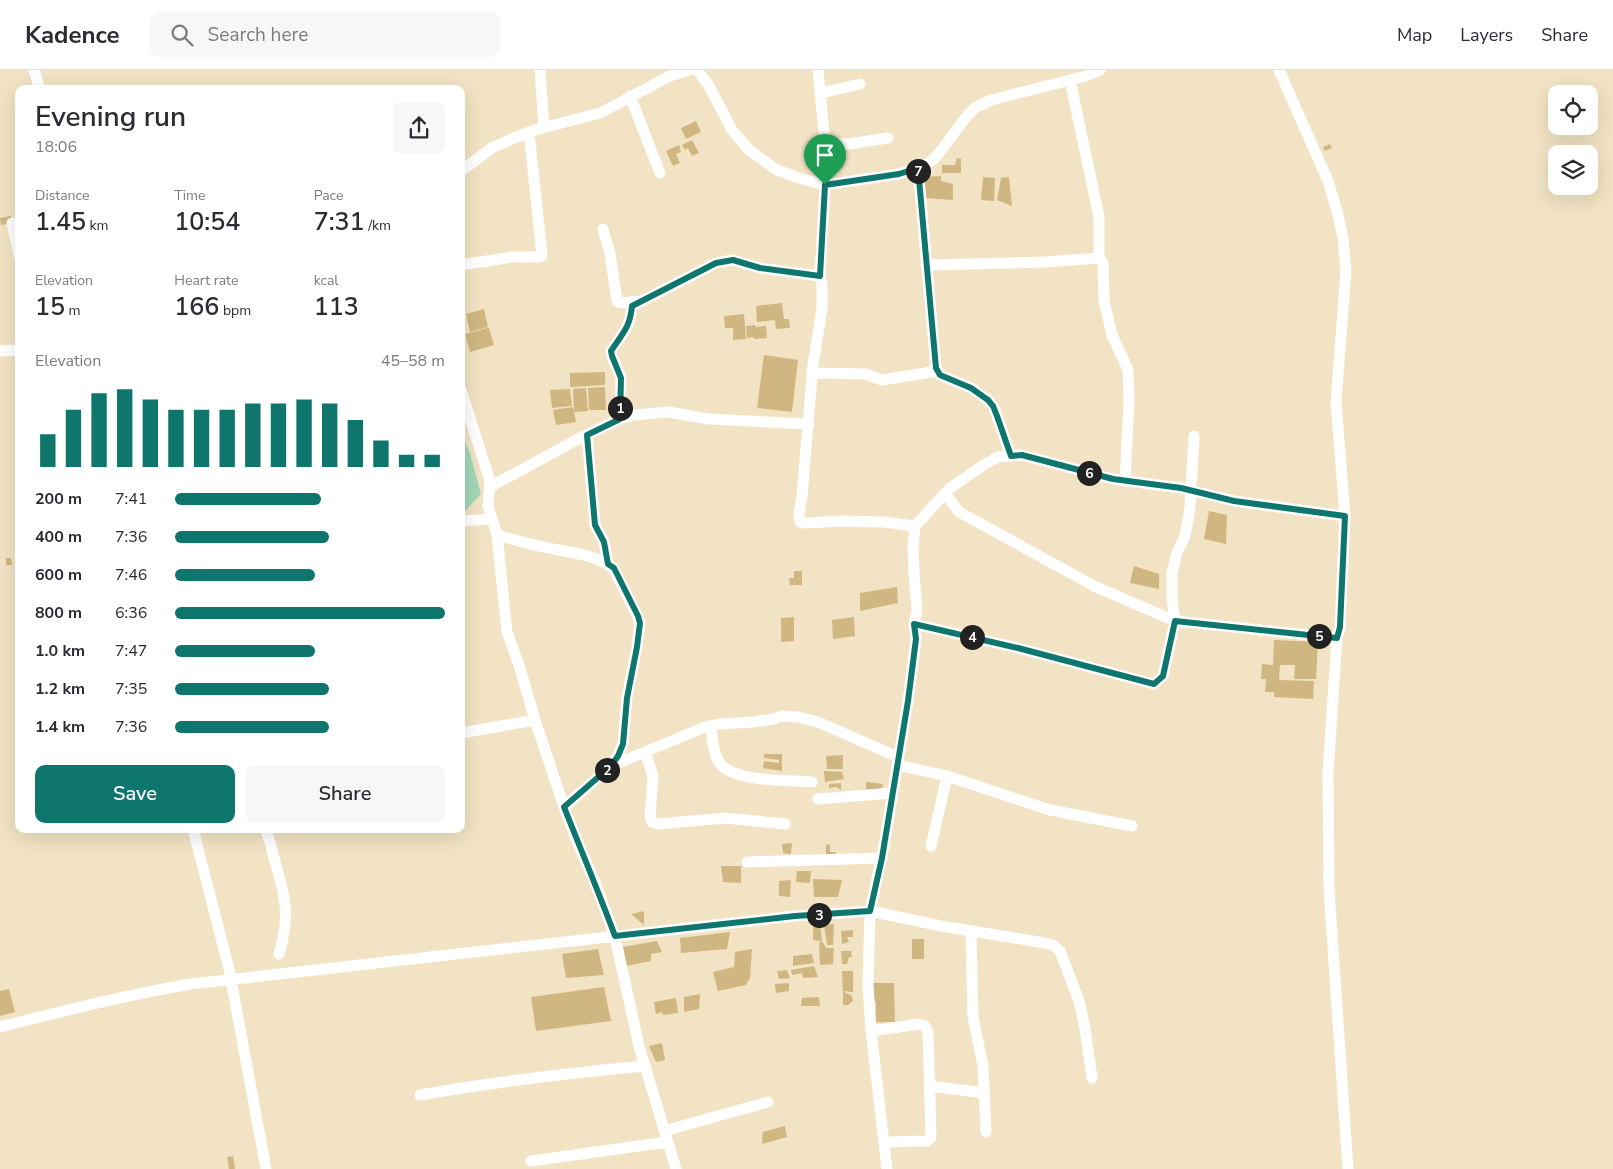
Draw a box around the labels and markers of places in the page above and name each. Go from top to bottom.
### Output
pin [804,134,846,185]
pin: 7 [906,158,930,184]
pin: 1 [608,396,632,420]
pin: 6 [1076,460,1102,486]
pin: 4 [960,624,984,650]
pin: 5 [1306,624,1332,648]
pin: 2 [594,758,620,782]
pin: 3 [806,902,832,928]

